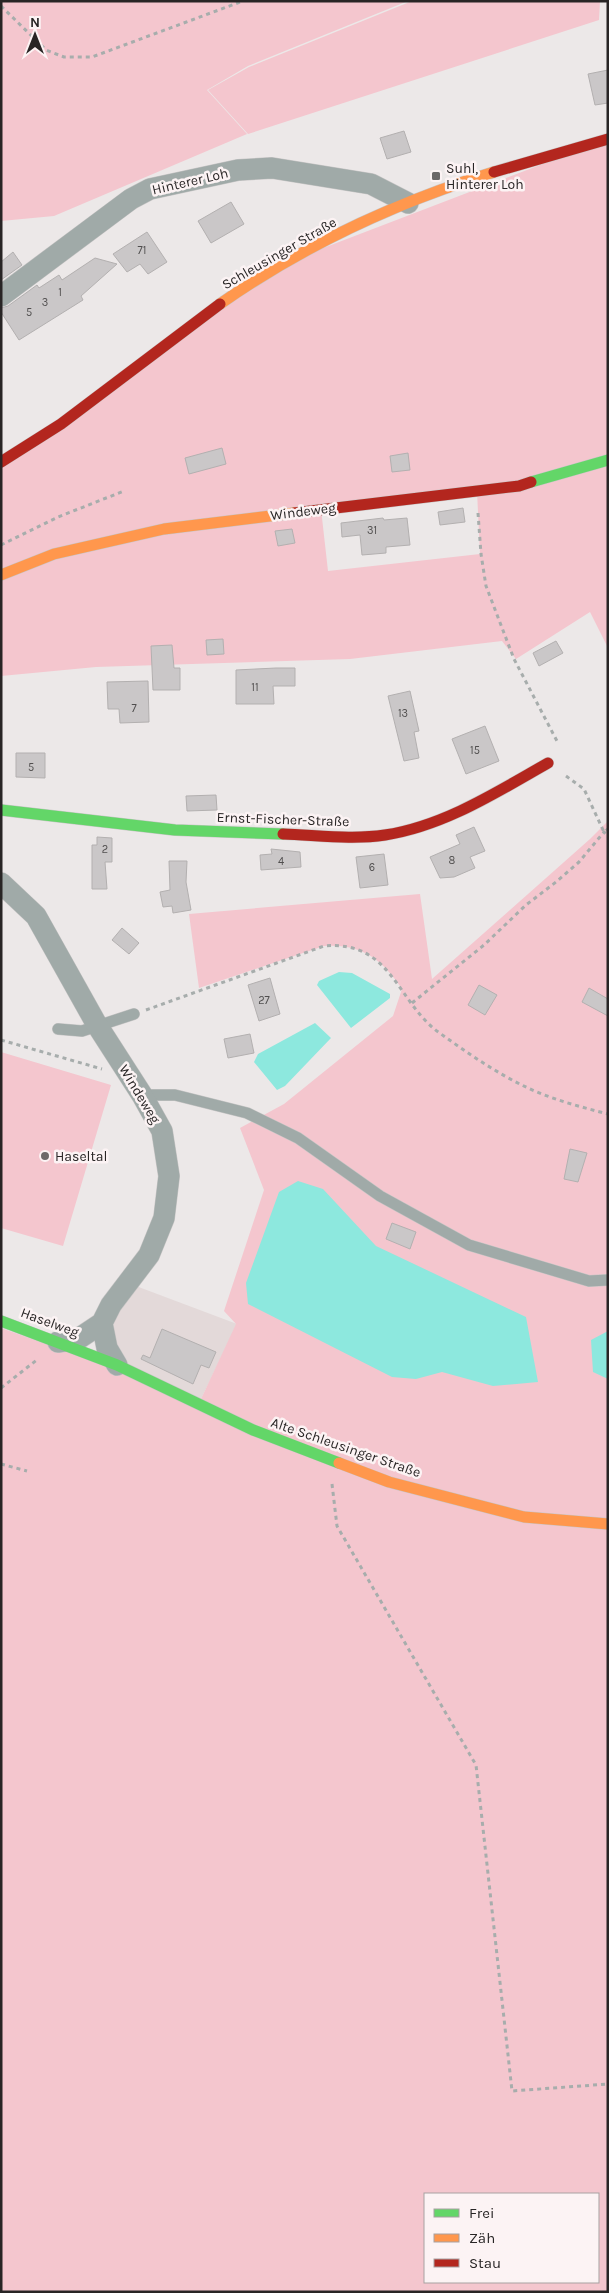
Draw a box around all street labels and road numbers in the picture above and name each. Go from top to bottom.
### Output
street label: Hinterer Loh [150,164,230,199]
street label: Schleusinger Straße [219,214,340,293]
street label: Windeweg [269,499,337,524]
street label: Ernst-Fischer-Straße [216,809,350,830]
street label: Windeweg [115,1062,164,1127]
street label: Haselweg [18,1304,81,1341]
street label: Alte Schleusinger Straße [269,1414,423,1481]

